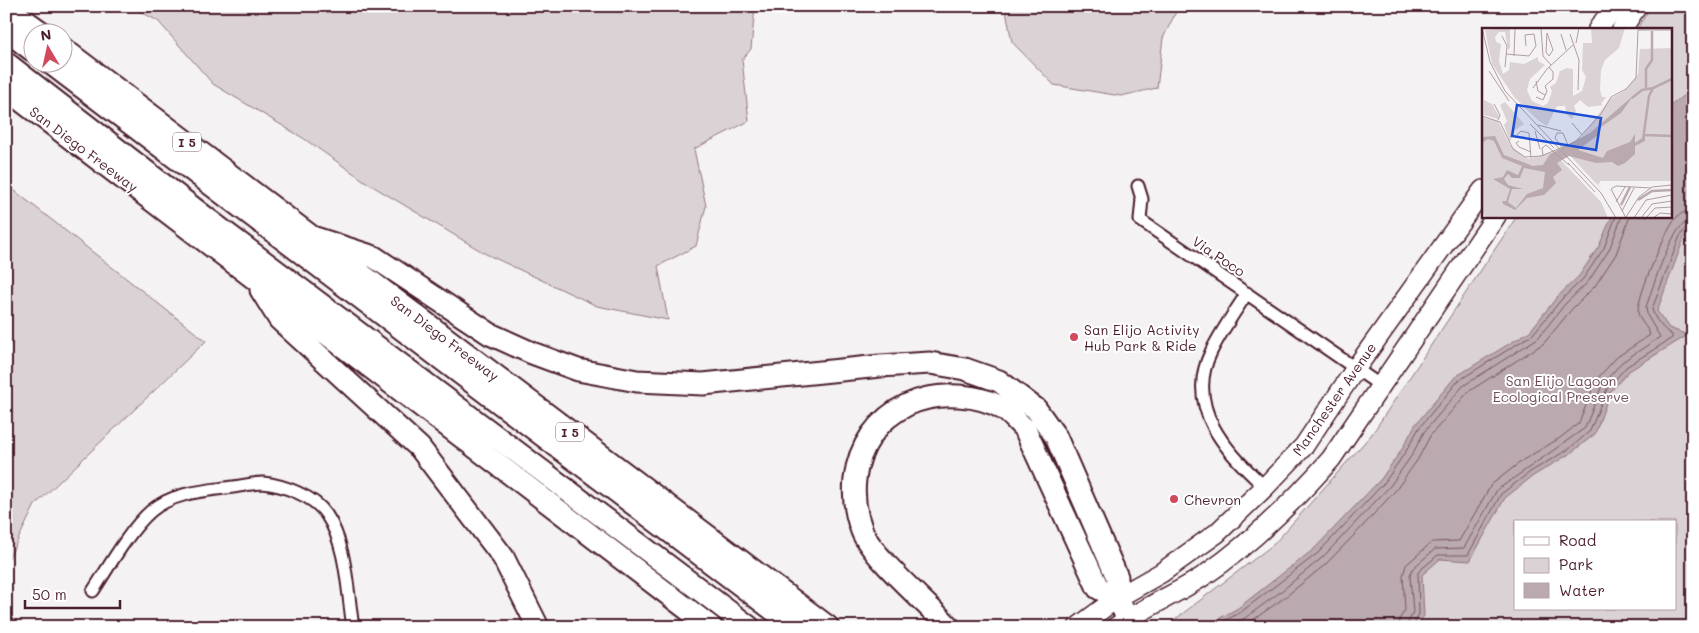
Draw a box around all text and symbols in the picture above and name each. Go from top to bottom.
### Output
north arrow [22,22,72,72]
text: N [39,24,53,45]
inset map [1482,28,1672,218]
street label: San Diego Freeway [26,102,142,196]
road number: I 5 [173,132,201,152]
street label: Via Poco [1189,231,1249,281]
street label: San Diego Freeway [387,291,503,385]
place label: San Elijo Activity Hub Park & Ride [1084,320,1200,355]
marker: San Elijo Activity Hub Park & Ride [1068,331,1080,343]
street label: Manchester Avenue [1288,339,1380,459]
park label: San Elijo Lagoon Ecological Preserve [1493,371,1629,406]
road number: I 5 [556,422,584,442]
place label: Chevron [1184,490,1241,509]
marker: Chevron [1168,493,1180,505]
legend [1514,520,1676,610]
text: Road [1559,530,1596,550]
text: Park [1559,554,1593,574]
scale bar [25,578,120,610]
text: Water [1559,580,1605,600]
text: 50 m [32,584,67,604]

